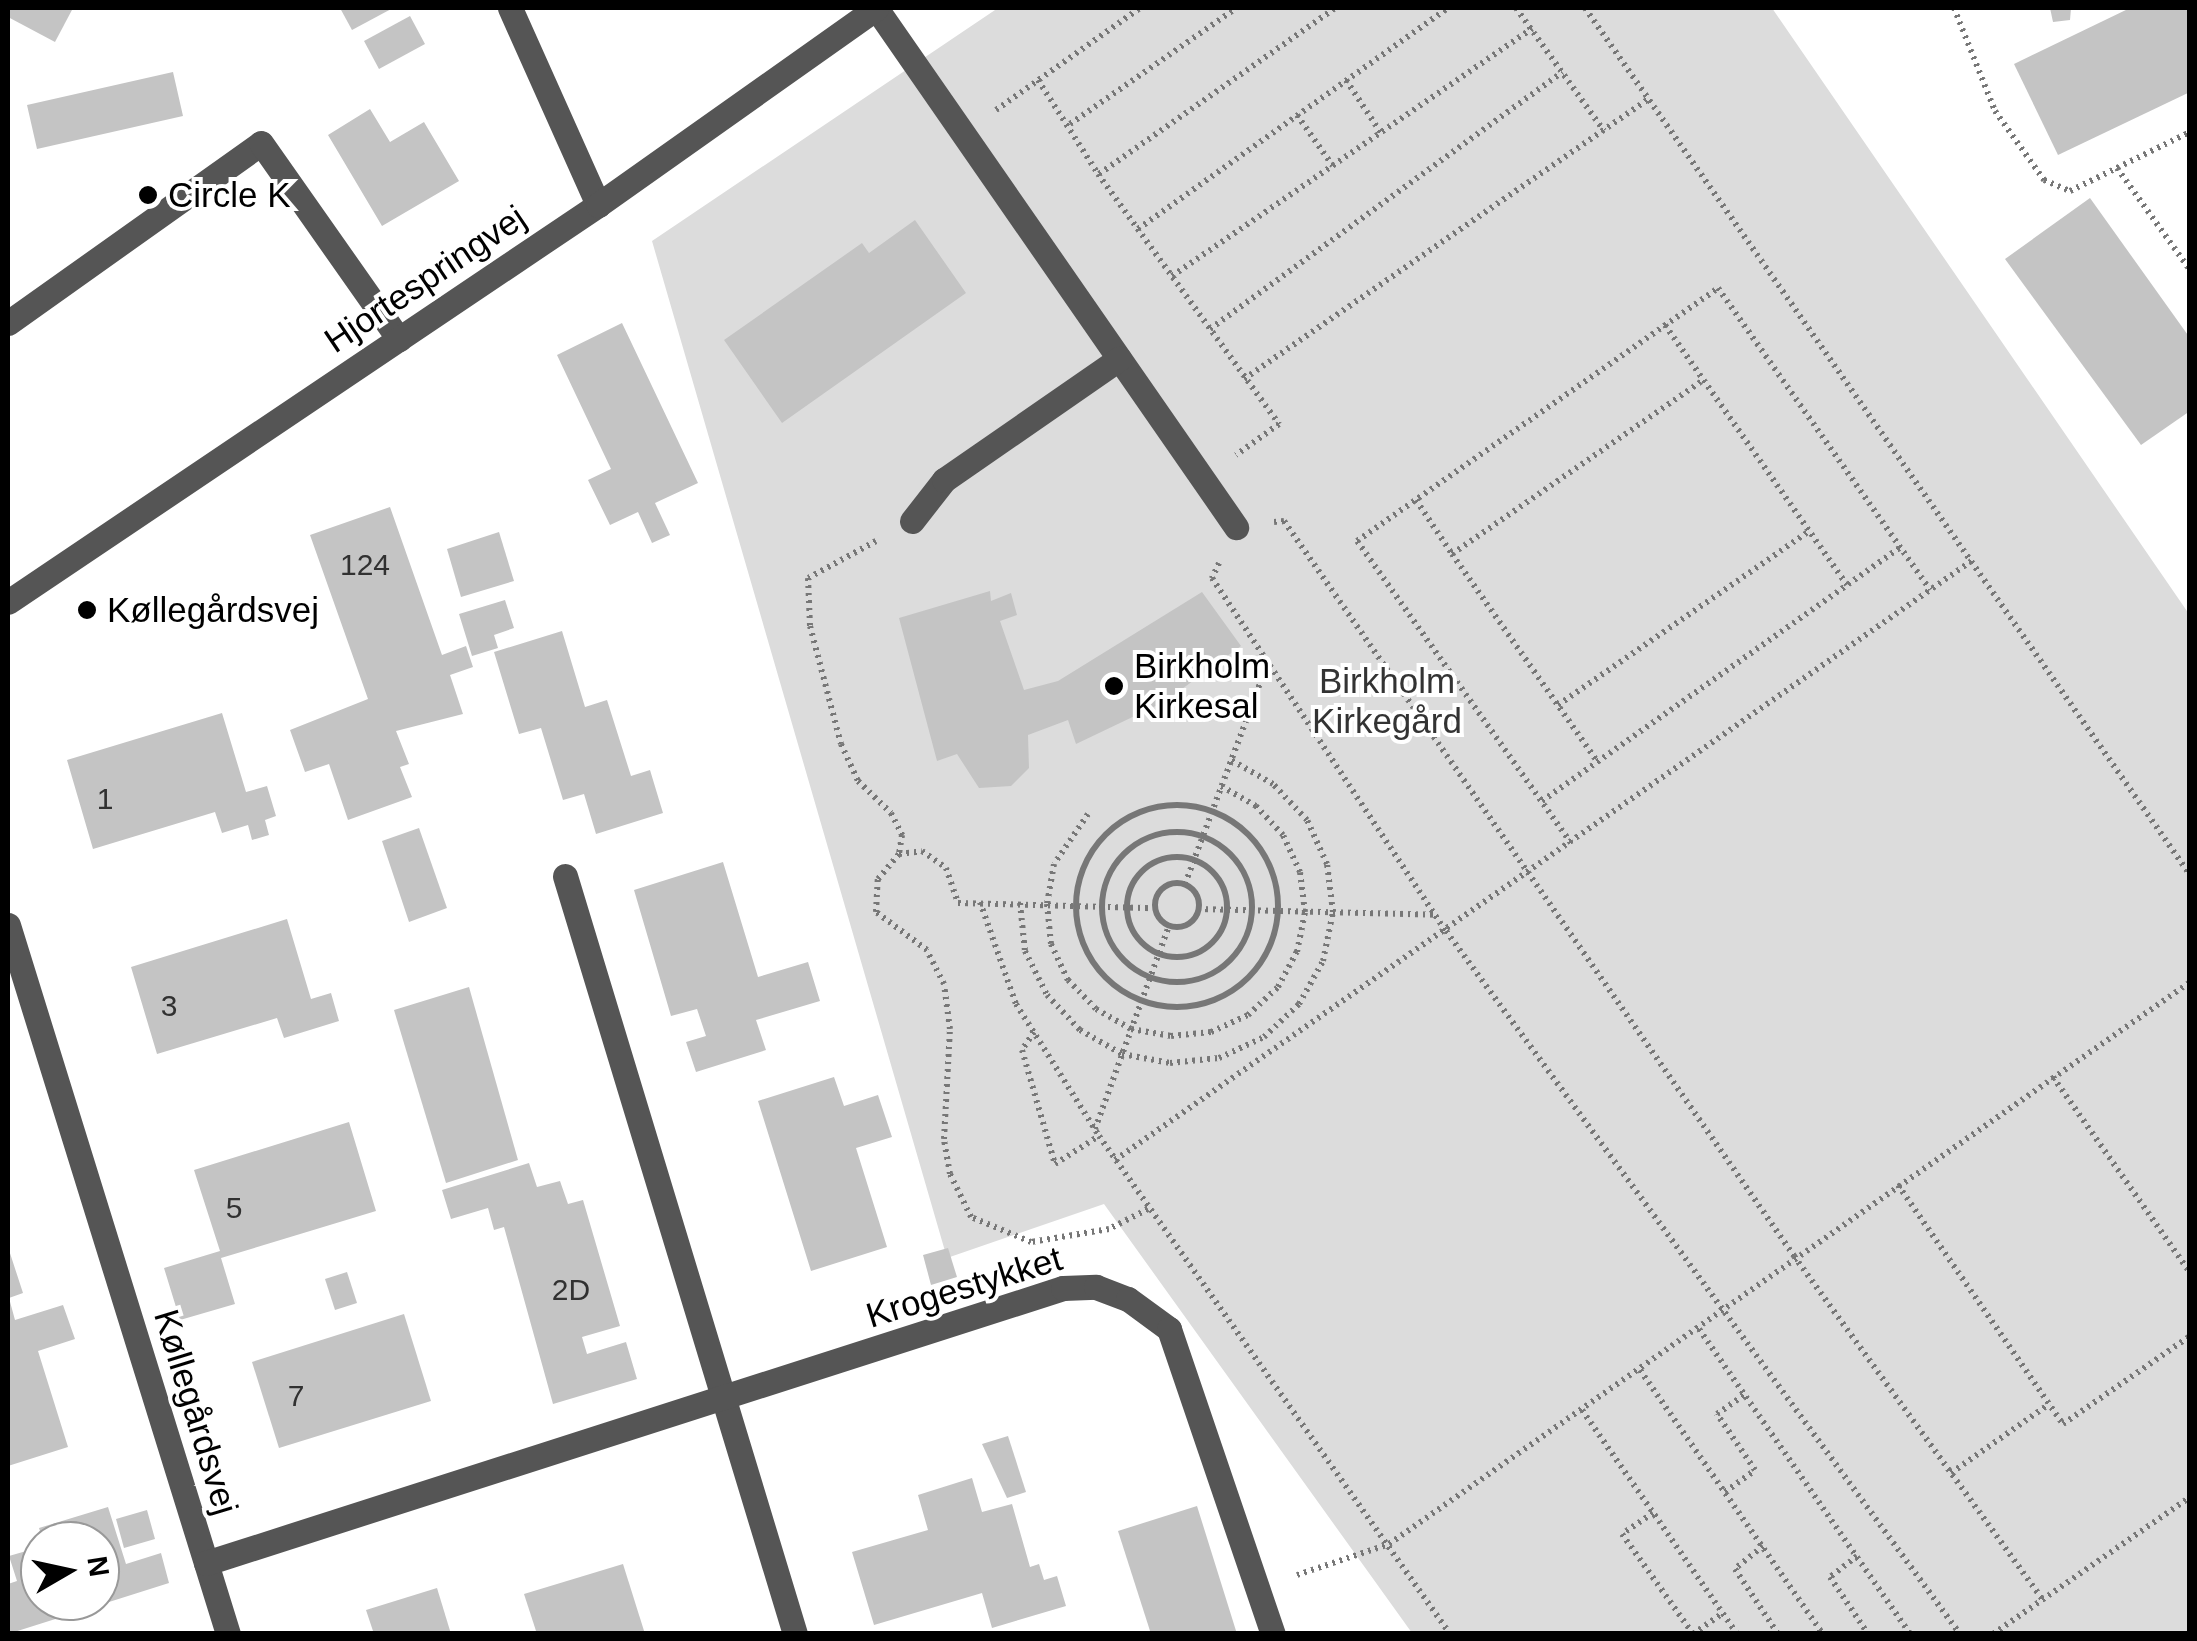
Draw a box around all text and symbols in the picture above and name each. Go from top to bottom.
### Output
place label: Circle K [168,174,291,216]
marker: Circle K [137,184,159,206]
street label: Hjortespringvej [316,196,534,362]
house number: 124 [340,547,390,583]
place label: Køllegårdsvej [107,589,319,631]
marker: Køllegårdsvej [76,599,98,621]
place label: Birkholm Kirkesal [1134,645,1270,727]
park label: Birkholm Kirkegård [1312,660,1462,742]
marker: Birkholm Kirkesal [1103,675,1125,697]
house number: 1 [97,781,113,817]
house number: 3 [161,988,177,1024]
house number: 5 [226,1190,242,1226]
street label: Krogestykket [861,1237,1067,1337]
house number: 2D [552,1272,590,1308]
street label: Køllegårdsvej [145,1304,247,1520]
house number: 7 [288,1378,304,1414]
north arrow [20,1521,120,1621]
text: N [81,1554,115,1579]

